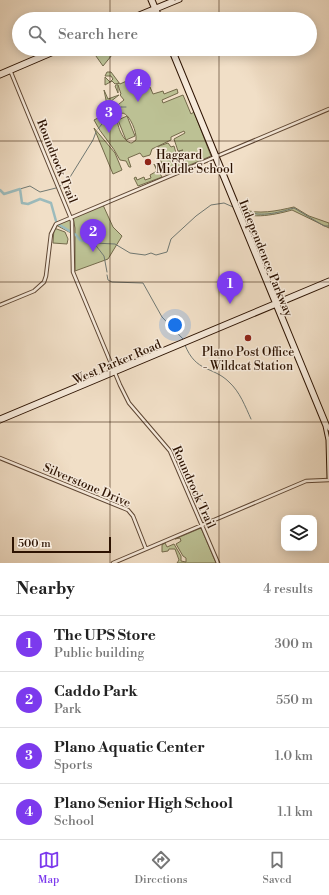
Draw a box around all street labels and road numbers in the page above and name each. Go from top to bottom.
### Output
street label: Roundrock Trail [33,117,80,206]
street label: Independence Parkway [235,198,296,319]
street label: West Parker Road [70,337,164,388]
street label: Roundrock Trail [169,444,219,531]
street label: Silverstone Drive [41,460,133,511]

